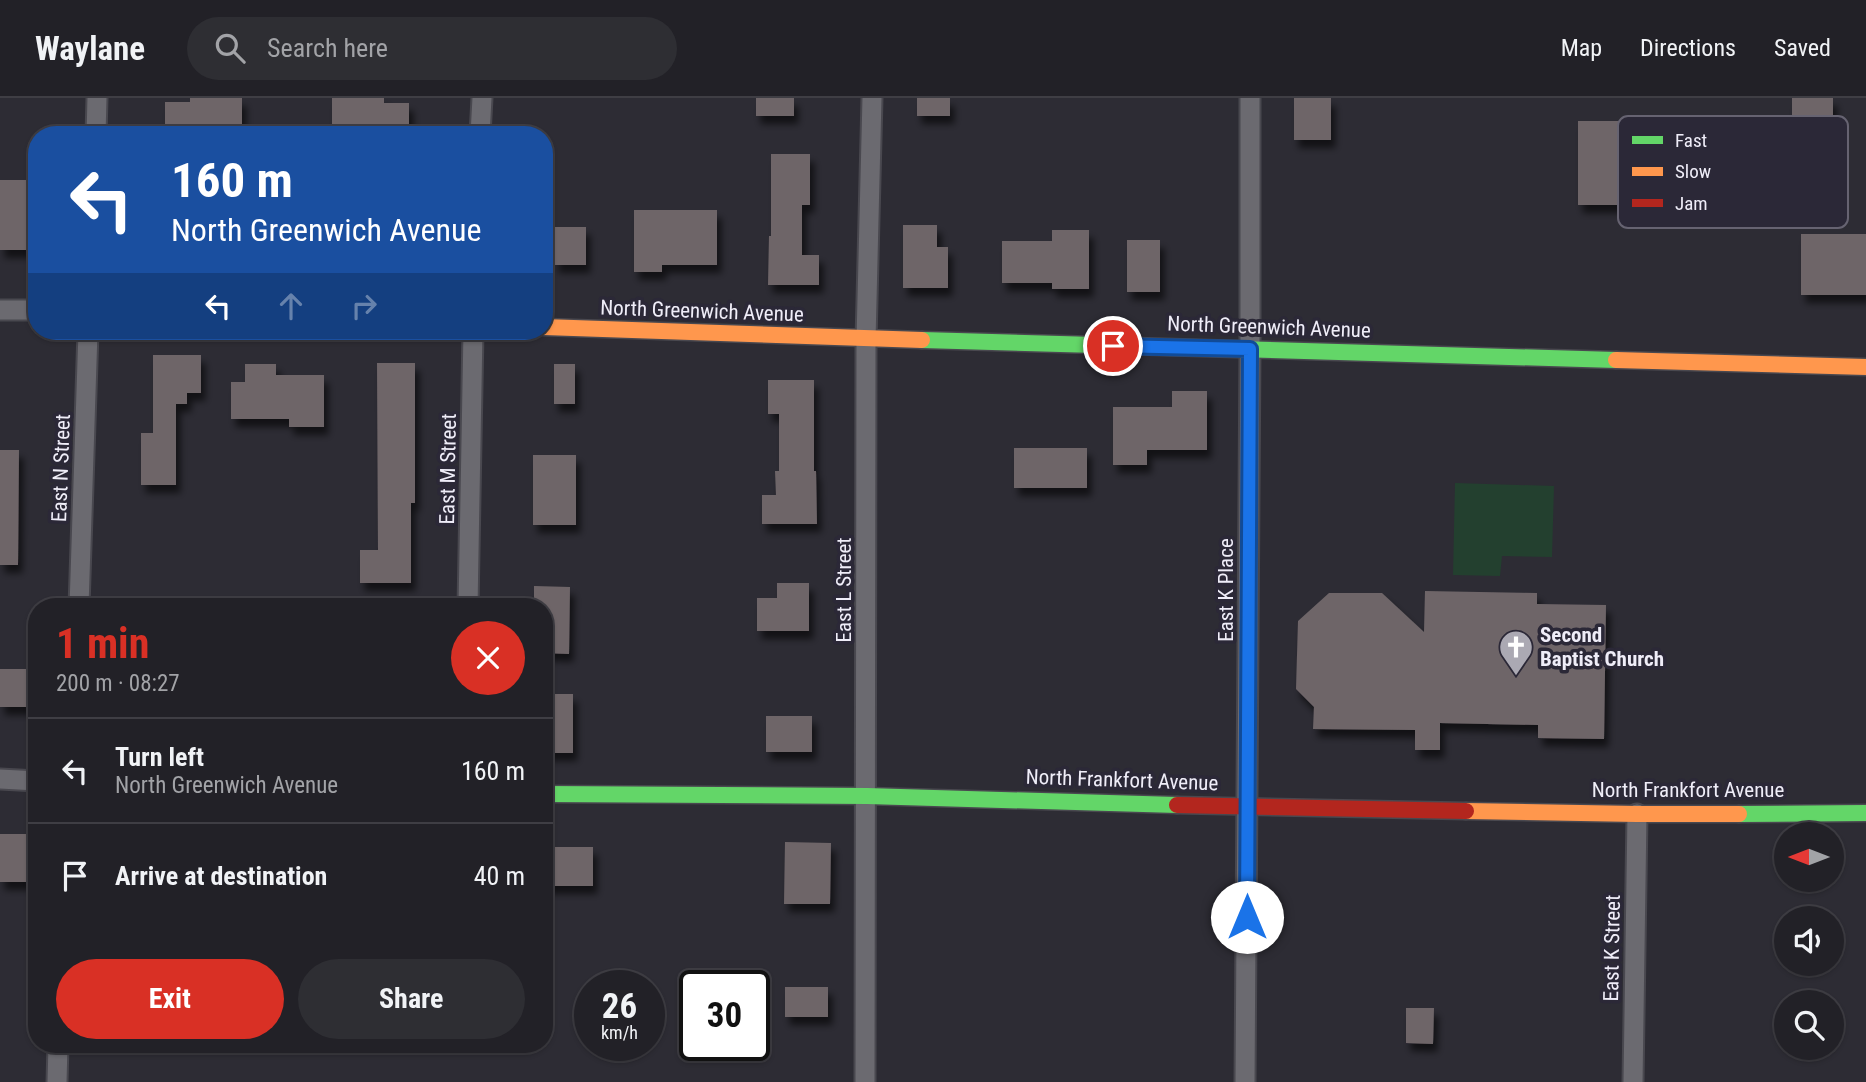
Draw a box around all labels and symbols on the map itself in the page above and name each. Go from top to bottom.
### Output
legend [1618,116,1848,228]
text: Fast [1675,129,1707,152]
text: Slow [1675,160,1711,183]
text: Jam [1675,192,1708,215]
street label: North Greenwich Avenue [600,295,804,327]
street label: North Greenwich Avenue [1167,311,1371,343]
pin [1083,316,1143,376]
street label: East M Street [435,413,461,525]
street label: East N Street [47,414,75,522]
street label: East L Street [832,537,856,643]
street label: East K Place [1214,538,1238,642]
place label: Second Baptist Church [1540,623,1664,671]
church icon: Second Baptist Church [1497,628,1535,677]
street label: North Frankfort Avenue [1025,765,1219,795]
street label: North Frankfort Avenue [1592,778,1785,802]
north arrow [1774,822,1844,892]
position arrow [1210,880,1284,954]
street label: East K Street [1599,895,1625,1001]
speed limit sign: 30 [679,970,770,1061]

